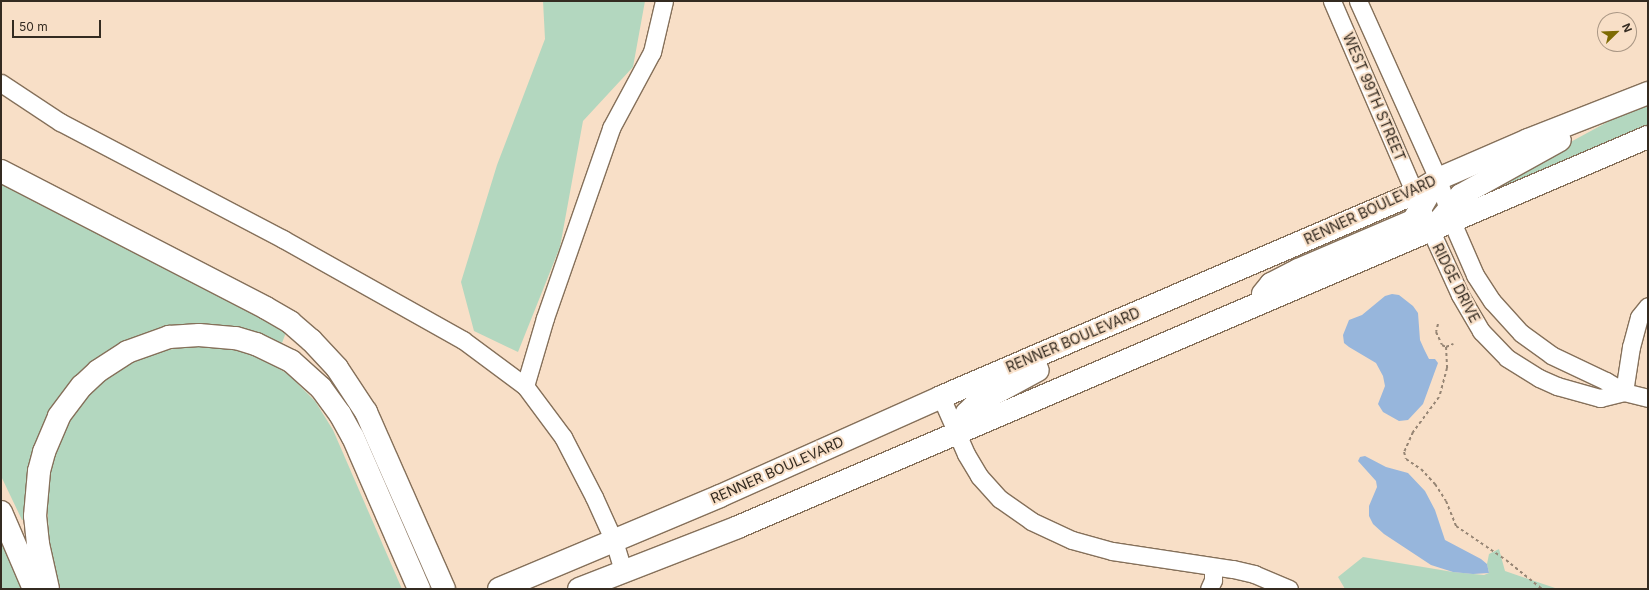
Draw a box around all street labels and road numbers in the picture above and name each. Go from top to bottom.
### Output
street label: WEST 99TH STREET [1339,30,1409,164]
street label: RENNER BOULEVARD [1301,172,1439,248]
street label: RIDGE DRIVE [1429,241,1483,325]
street label: RENNER BOULEVARD [1003,304,1143,376]
street label: RENNER BOULEVARD [708,433,846,507]

